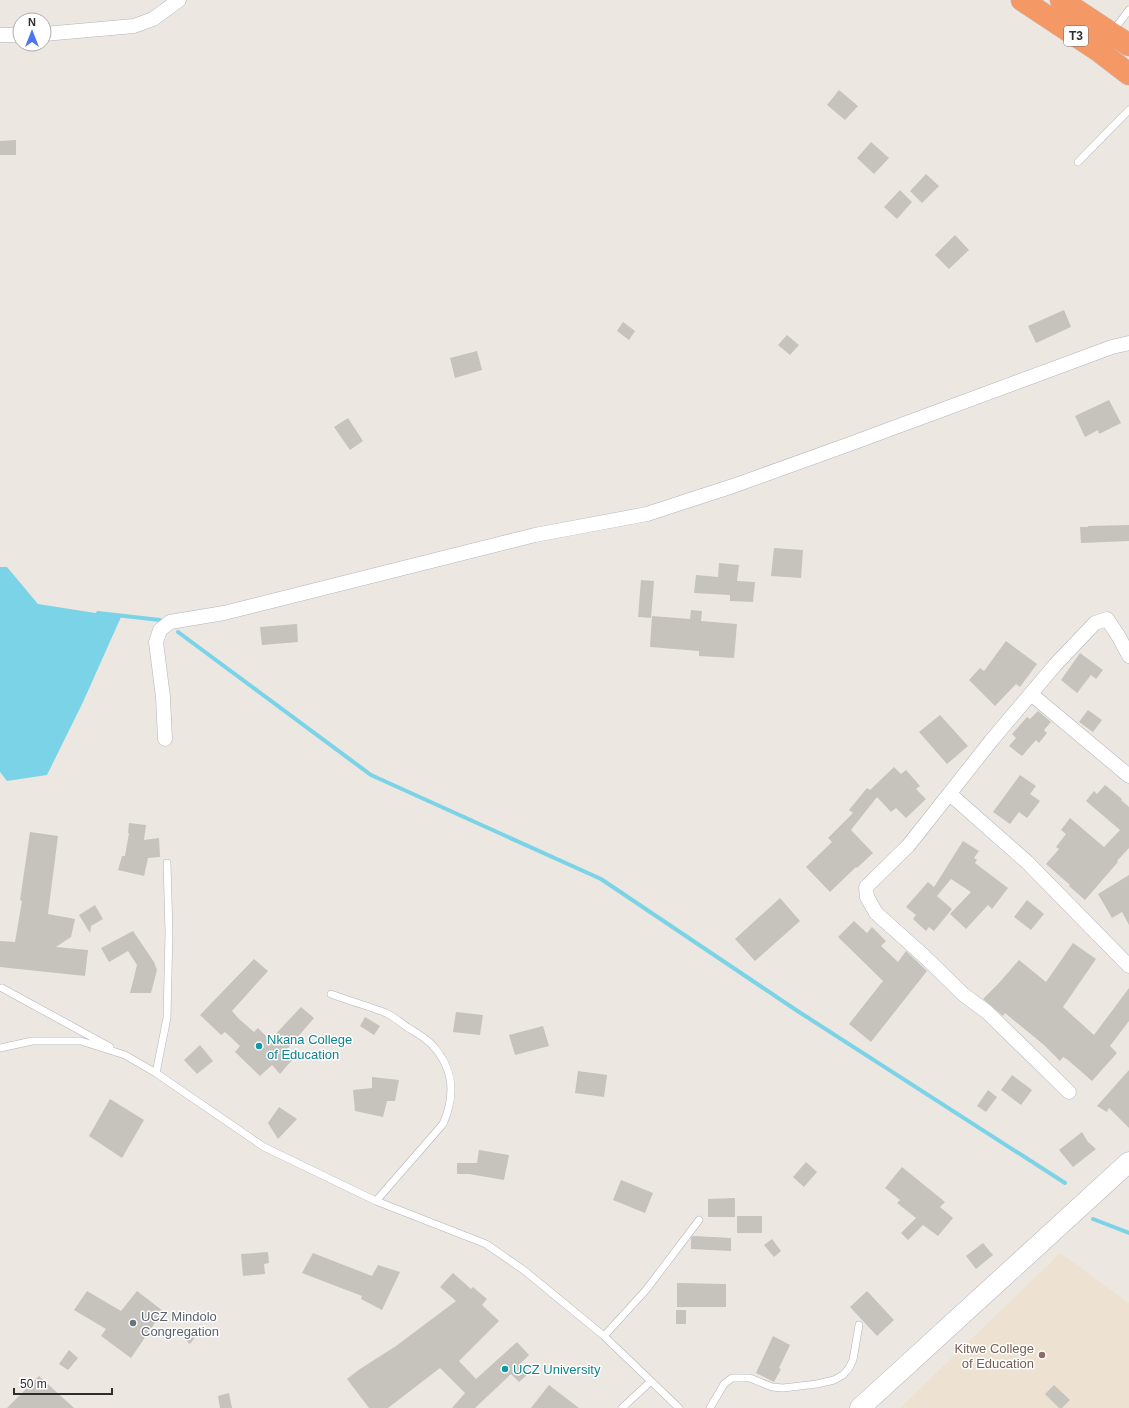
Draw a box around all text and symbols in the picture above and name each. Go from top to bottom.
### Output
north arrow [12,12,52,52]
text: N [28,16,36,28]
road number: T3 [1064,26,1088,46]
place label: Nkana College of Education [267,1032,352,1062]
marker: Nkana College of Education [254,1041,264,1051]
place label: UCZ Mindolo Congregation [141,1309,219,1339]
marker: UCZ Mindolo Congregation [128,1318,138,1328]
place label: Kitwe College of Education [955,1341,1034,1371]
marker: Kitwe College of Education [1037,1350,1047,1360]
place label: UCZ University [513,1362,601,1377]
marker: UCZ University [500,1364,510,1374]
scale bar [14,1370,112,1396]
text: 50 m [20,1377,47,1391]

